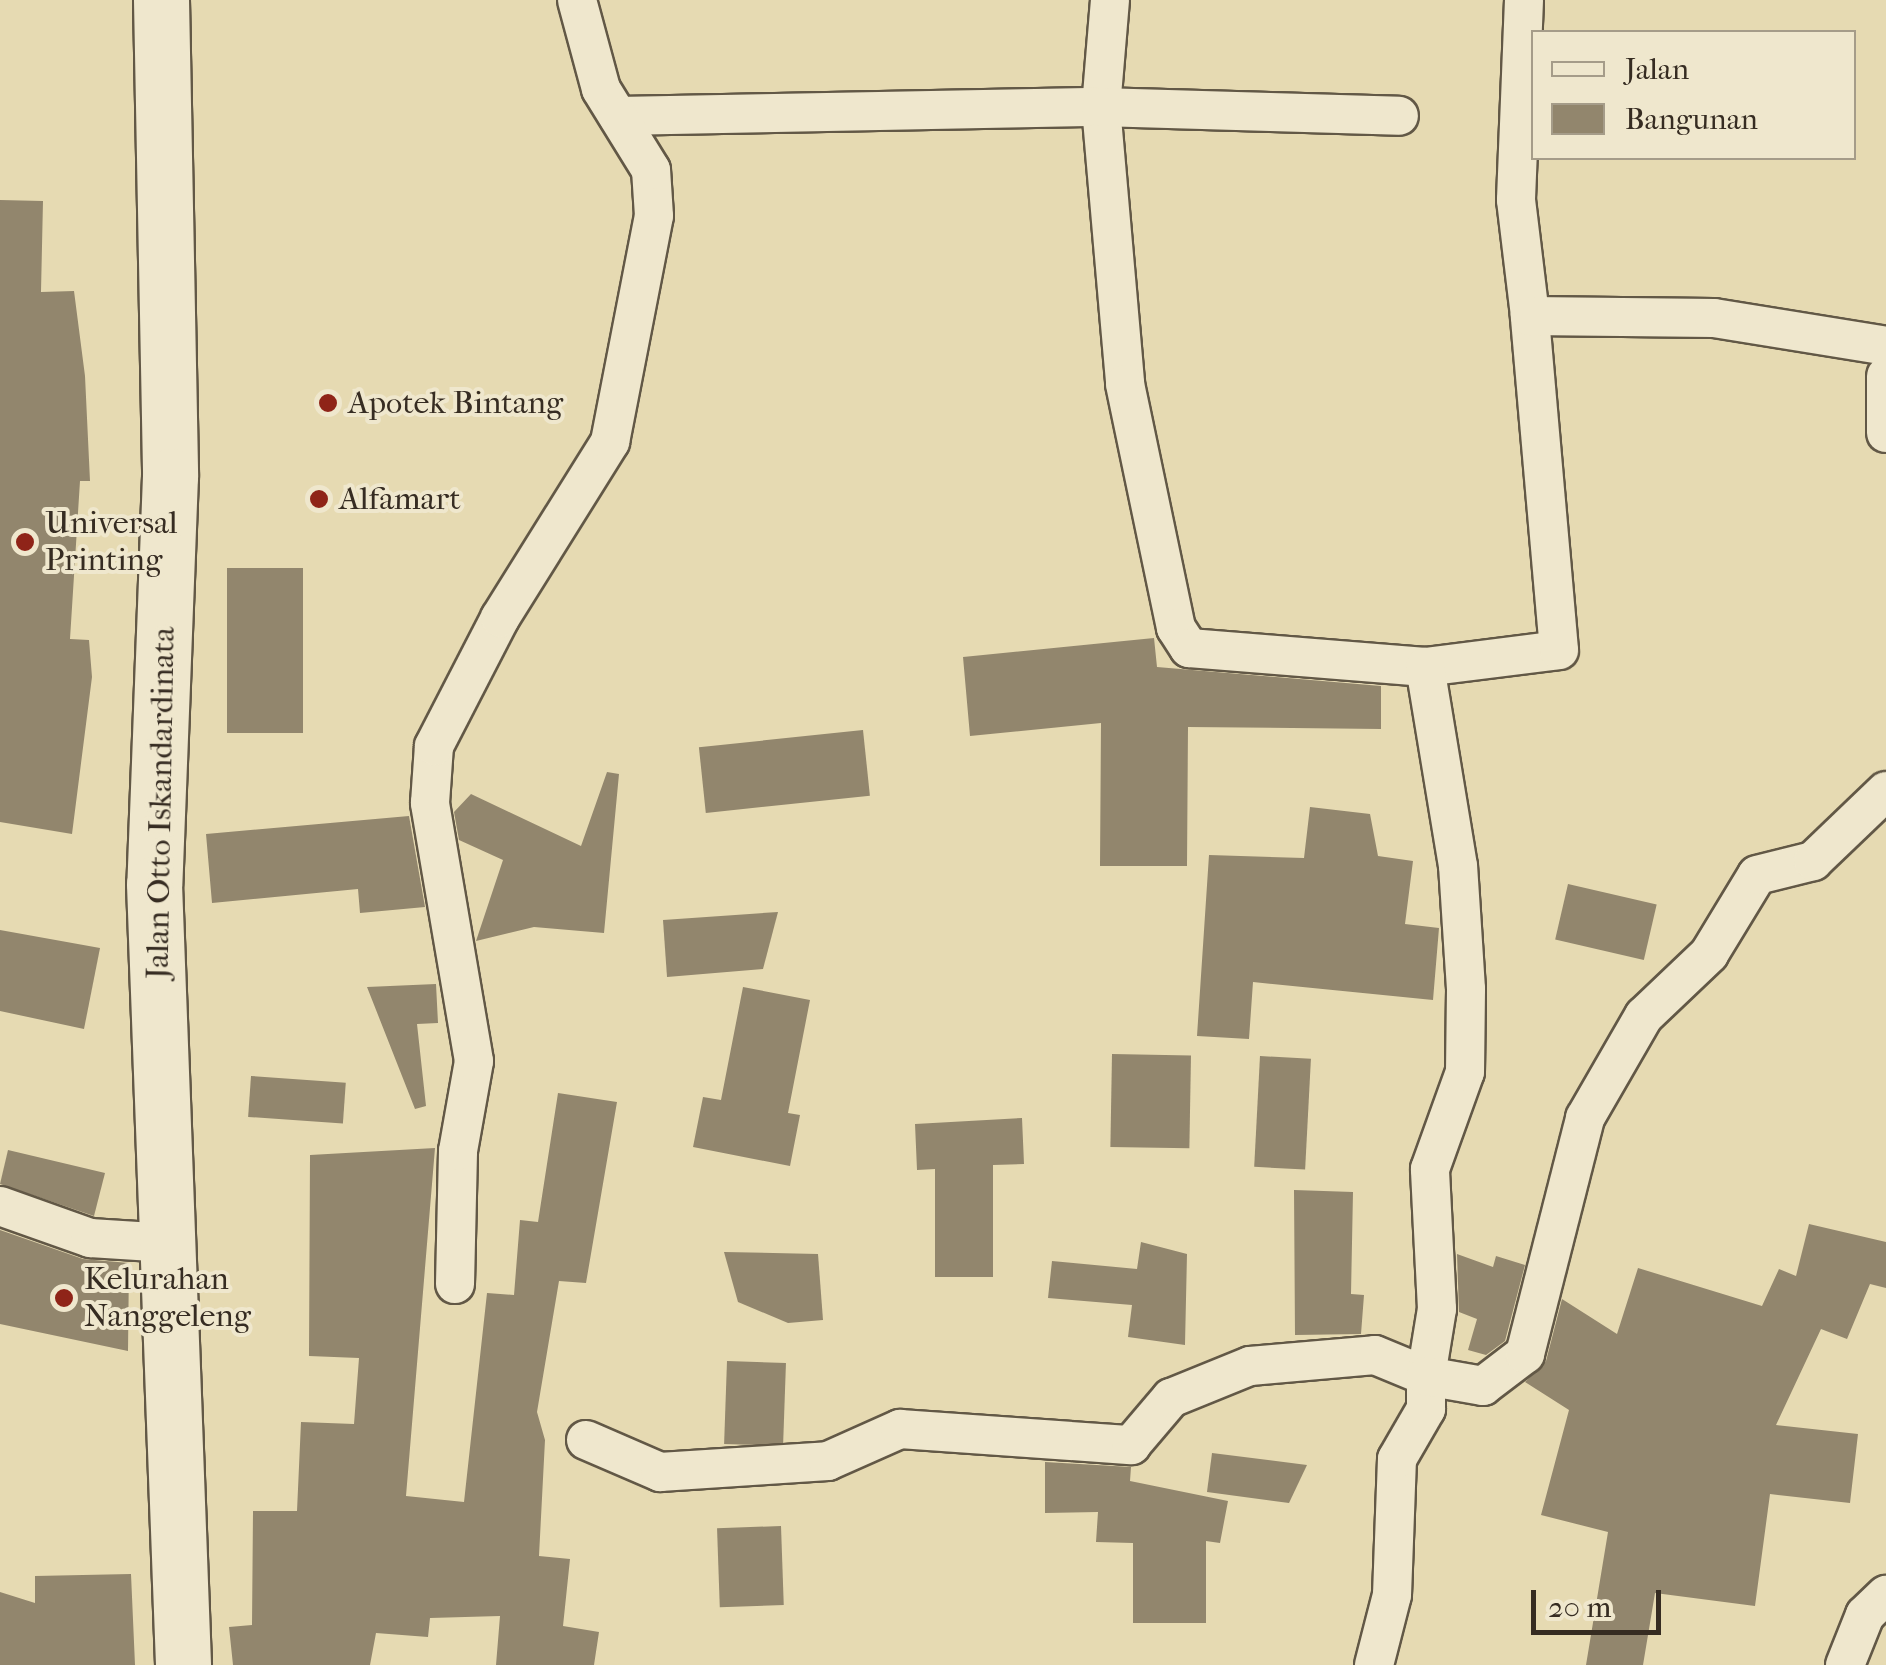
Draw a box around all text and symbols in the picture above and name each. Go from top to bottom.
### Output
legend [1531,30,1856,160]
text: Jalan [1625,52,1689,87]
text: Bangunan [1625,102,1758,137]
place label: Apotek Bintang [348,384,563,422]
marker: Apotek Bintang [317,392,339,414]
place label: Alfamart [339,480,461,518]
marker: Alfamart [308,488,330,510]
place label: Universal Printing [45,505,178,580]
marker: Universal Printing [14,531,36,553]
street label: Jalan Otto Iskandardinata [139,627,183,979]
place label: Kelurahan Nanggeleng [84,1261,251,1336]
marker: Kelurahan Nanggeleng [53,1287,75,1309]
scale bar [1536,1570,1666,1632]
text: 20 m [1548,1590,1611,1625]

